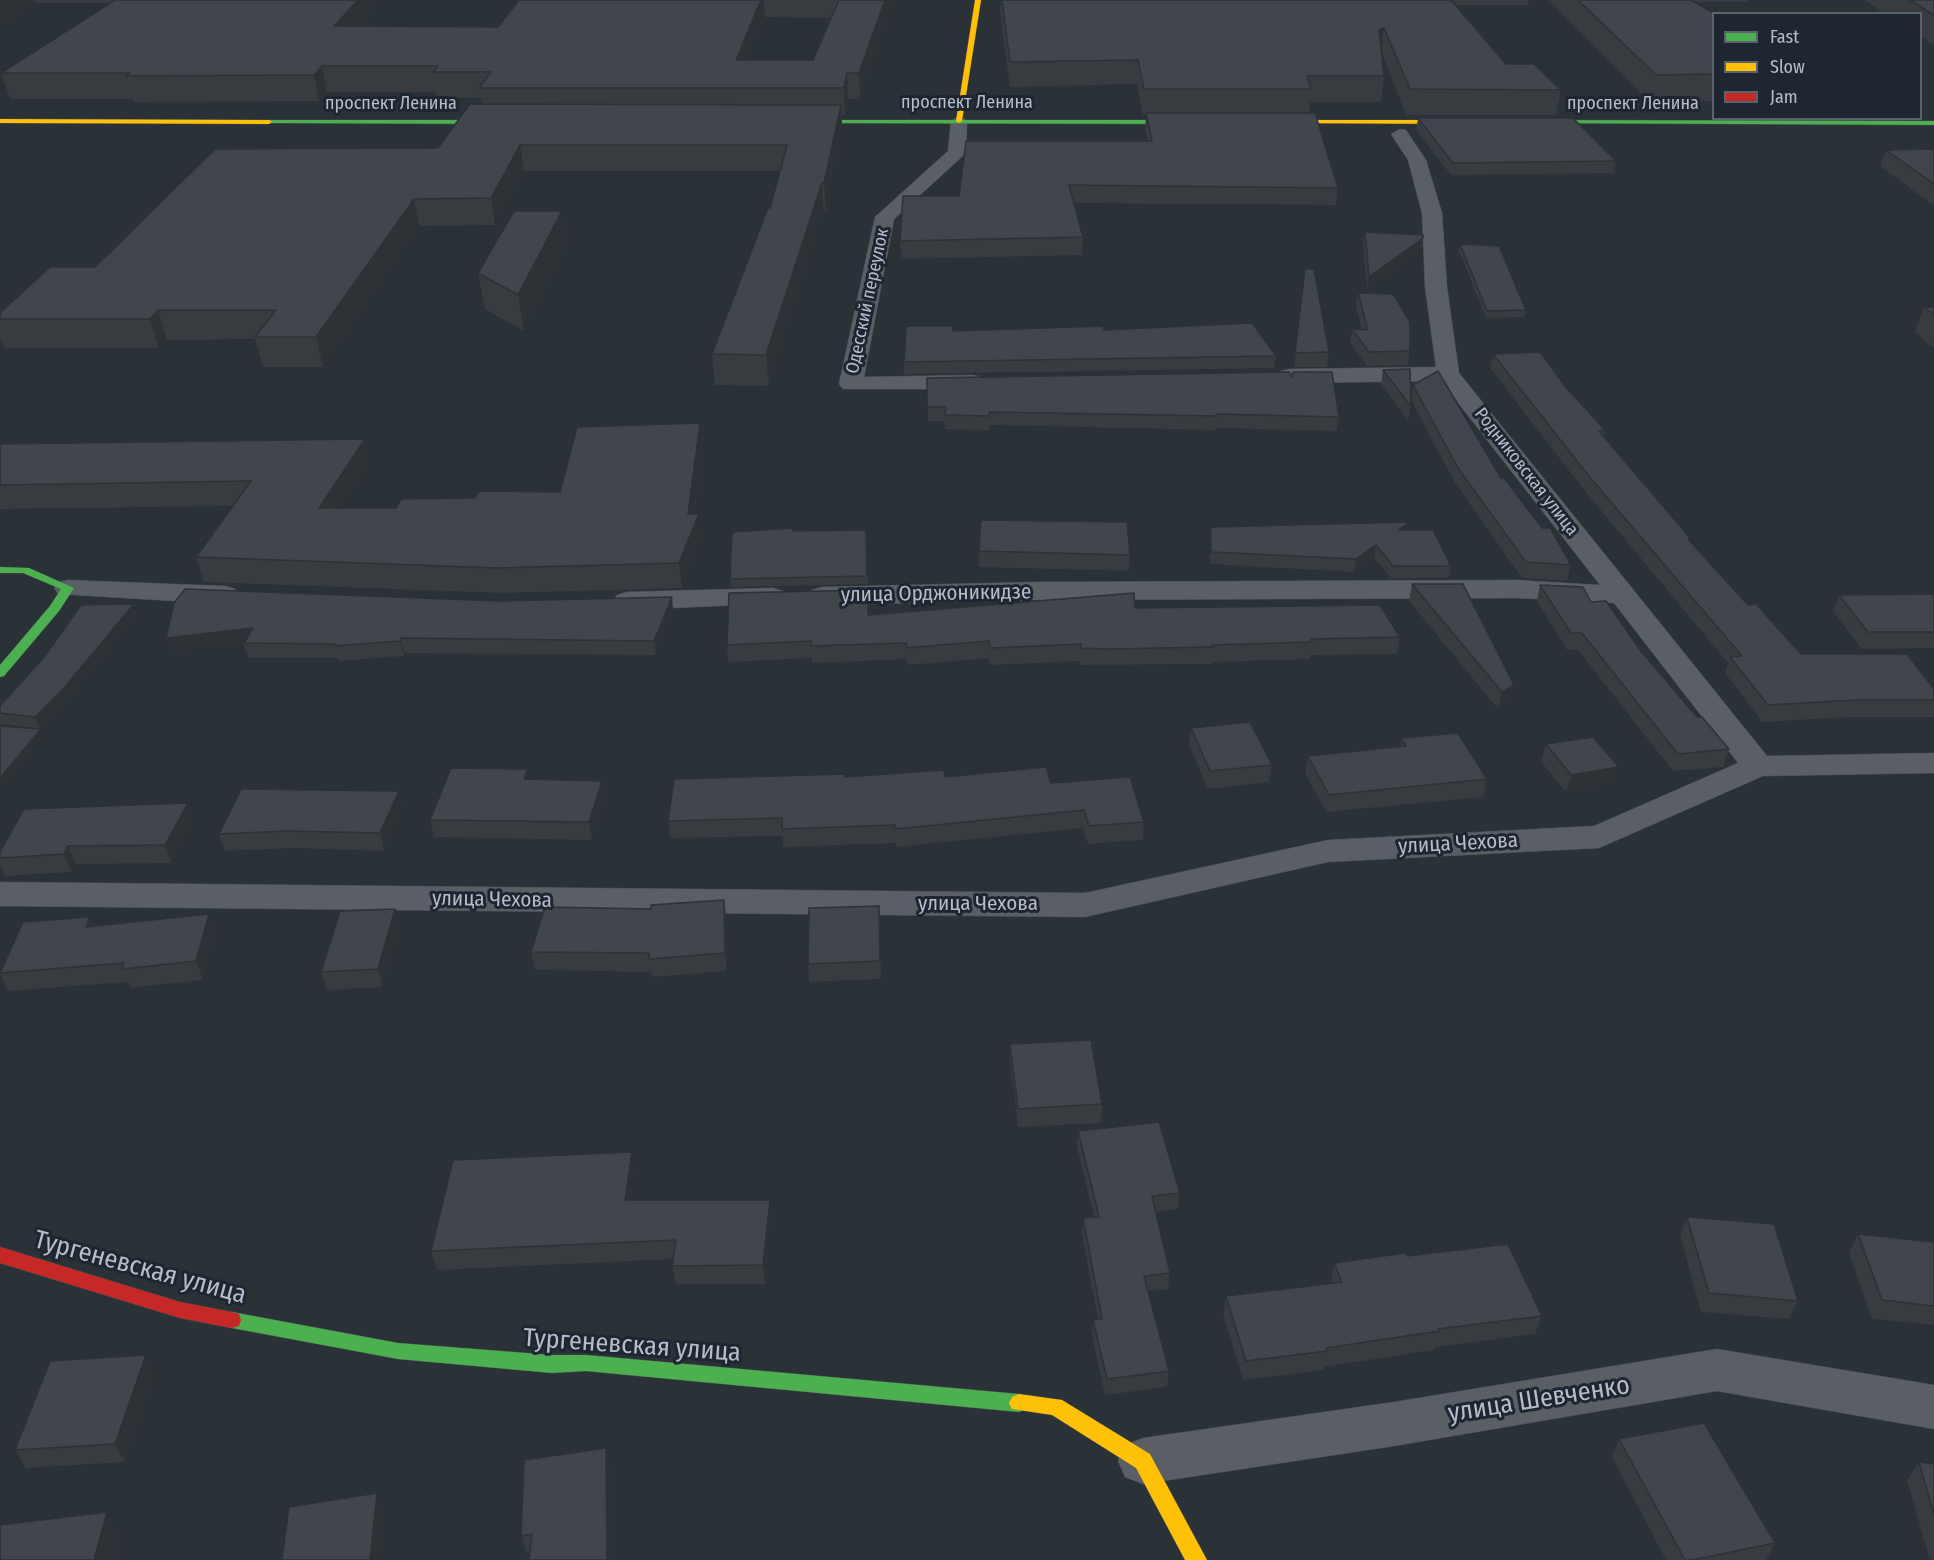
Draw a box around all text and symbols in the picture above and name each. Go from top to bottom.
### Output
legend [1712,12,1922,120]
text: Fast [1770,26,1799,48]
text: Slow [1770,56,1805,78]
text: Jam [1770,86,1798,108]
street label: проспект Ленина [901,92,1033,114]
street label: проспект Ленина [325,93,457,115]
street label: проспект Ленина [1567,93,1699,115]
street label: Одесский переулок [842,226,894,376]
street label: Родниковская улица [1469,404,1583,540]
street label: улица Орджоникидзе [841,580,1031,608]
street label: улица Чехова [1397,828,1519,860]
street label: улица Чехова [432,886,552,914]
street label: улица Чехова [918,891,1038,917]
street label: Тургеневская улица [31,1225,249,1311]
street label: Тургеневская улица [522,1323,742,1369]
street label: улица Шевченко [1446,1370,1632,1430]

